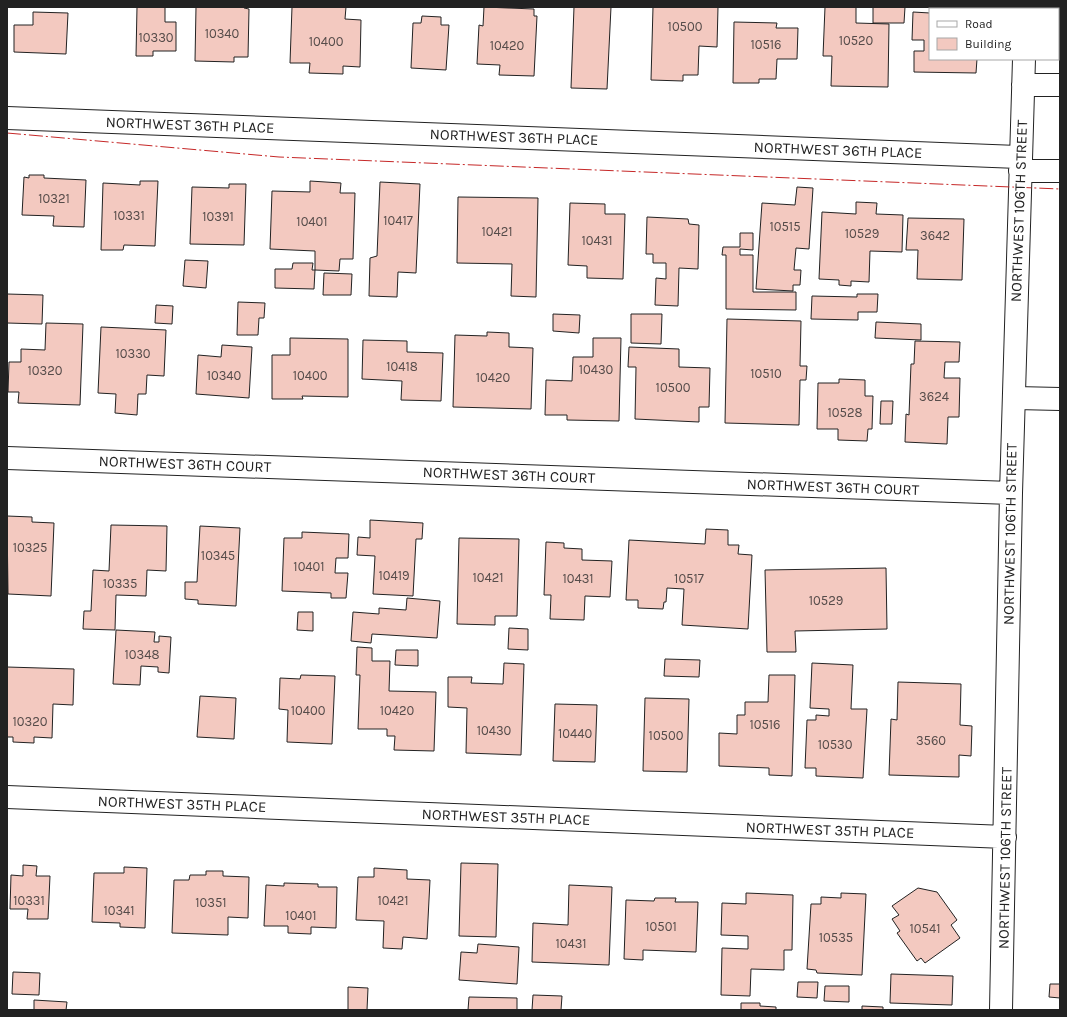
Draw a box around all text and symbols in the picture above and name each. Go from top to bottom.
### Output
legend [929,8,1059,60]
text: Road [965,17,993,31]
house number: 10500 [668,19,703,34]
house number: 10340 [205,26,240,41]
house number: 10330 [138,30,174,45]
house number: 10520 [839,33,874,48]
house number: 10400 [309,34,344,49]
house number: 10516 [750,37,782,52]
text: Building [965,37,1012,51]
house number: 10420 [490,38,525,53]
street label: NORTHWEST 36TH PLACE [105,113,275,137]
street label: NORTHWEST 106TH STREET [1007,119,1031,302]
street label: NORTHWEST 36TH PLACE [429,125,599,149]
street label: NORTHWEST 36TH PLACE [753,138,923,162]
house number: 10321 [38,191,70,206]
house number: 10331 [113,208,145,223]
house number: 10391 [202,209,234,224]
house number: 10417 [383,213,413,228]
house number: 10401 [296,214,328,229]
house number: 10515 [770,219,801,234]
house number: 10421 [481,224,513,239]
house number: 10529 [845,226,879,241]
house number: 3642 [920,228,950,243]
house number: 10431 [581,233,613,248]
house number: 10330 [115,346,151,361]
house number: 10418 [386,359,418,374]
house number: 10430 [579,362,614,377]
house number: 10320 [28,363,63,378]
house number: 10510 [750,366,782,381]
house number: 10340 [207,368,242,383]
house number: 10400 [293,368,328,383]
house number: 10420 [476,370,511,385]
house number: 10500 [656,380,691,395]
house number: 3624 [919,389,949,404]
house number: 10528 [828,405,862,420]
street label: NORTHWEST 106TH STREET [999,442,1021,625]
street label: NORTHWEST 36TH COURT [98,452,272,476]
street label: NORTHWEST 36TH COURT [422,463,596,487]
street label: NORTHWEST 36TH COURT [746,475,920,499]
house number: 10325 [13,540,47,555]
house number: 10345 [201,548,235,563]
house number: 10401 [293,559,325,574]
house number: 10419 [378,568,410,583]
house number: 10421 [472,570,504,585]
house number: 10431 [562,571,594,586]
house number: 10517 [674,571,704,586]
house number: 10335 [103,576,137,591]
house number: 10529 [809,593,843,608]
house number: 10348 [125,647,159,662]
house number: 10400 [291,703,326,718]
house number: 10420 [380,703,415,718]
house number: 10320 [13,714,48,729]
house number: 10516 [749,717,781,732]
house number: 10430 [477,723,512,738]
house number: 10440 [558,726,592,741]
house number: 10500 [649,728,684,743]
house number: 3560 [916,733,946,748]
house number: 10530 [818,737,853,752]
street label: NORTHWEST 106TH STREET [994,766,1016,949]
street label: NORTHWEST 35TH PLACE [97,792,267,816]
street label: NORTHWEST 35TH PLACE [421,805,591,829]
street label: NORTHWEST 35TH PLACE [745,818,915,842]
house number: 10331 [13,893,45,908]
house number: 10421 [377,893,409,908]
house number: 10351 [195,895,227,910]
house number: 10341 [103,903,135,918]
house number: 10401 [285,908,317,923]
house number: 10501 [645,919,677,934]
house number: 10541 [910,921,940,936]
house number: 10535 [819,930,853,945]
house number: 10431 [555,936,587,951]

